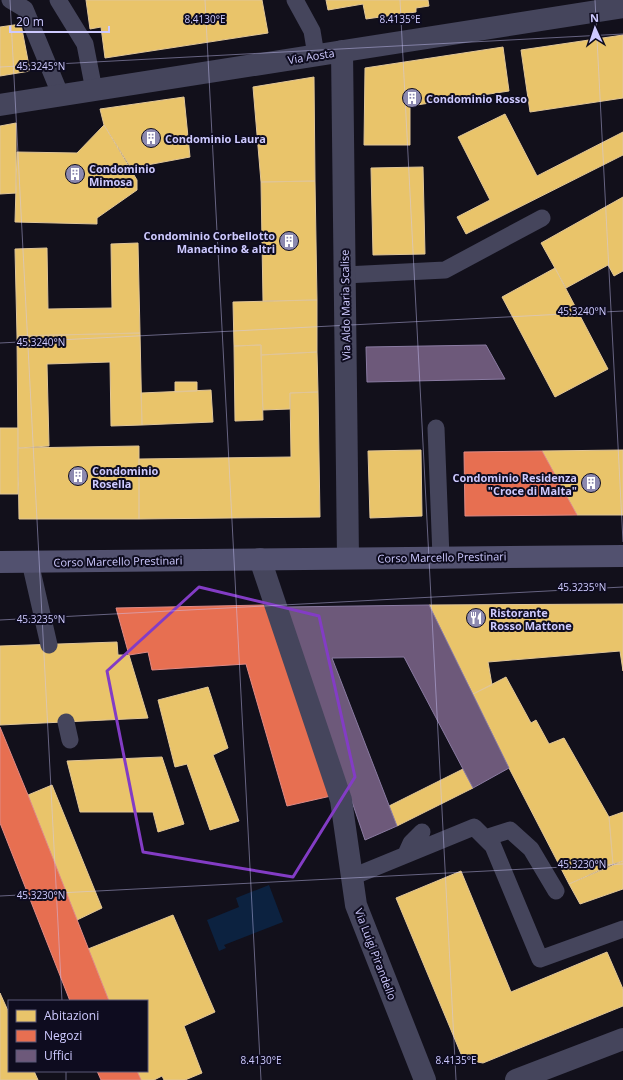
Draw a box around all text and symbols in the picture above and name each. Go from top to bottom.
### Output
scale bar [10,8,109,34]
north arrow [575,8,615,48]
text: N [590,10,599,25]
text: 8.4130°E [184,12,226,26]
text: 8.4135°E [379,12,421,26]
text: 20 m [16,13,44,30]
street label: Via Aosta [287,45,335,67]
text: 45.3245°N [17,59,65,73]
building icon: Condominio Rosso [401,87,423,109]
place label: Condominio Rosso [426,91,527,106]
building icon: Condominio Laura [140,127,162,149]
place label: Condominio Laura [165,131,266,146]
place label: Condominio Mimosa [89,161,156,189]
building icon: Condominio Mimosa [64,163,86,185]
place label: Condominio Corbellotto Manachino & altri [144,228,275,256]
building icon: Condominio Corbellotto Manachino & altri [278,230,300,252]
street label: Via Aldo Maria Scalise [337,249,353,361]
text: 45.3240°N [558,304,606,318]
text: 45.3240°N [17,335,65,349]
place label: Condominio Rosella [92,463,159,491]
building icon: Condominio Rosella [67,465,89,487]
place label: Condominio Residenza "Croce di Malta" [452,470,577,498]
building icon: Condominio Residenza "Croce di Malta" [580,472,602,494]
street label: Corso Marcello Prestinari [377,548,507,566]
street label: Corso Marcello Prestinari [53,552,183,570]
text: 45.3235°N [558,580,606,594]
place label: Ristorante Rosso Mattone [490,605,572,633]
restaurant icon: Ristorante Rosso Mattone [465,607,487,629]
text: 45.3235°N [17,612,65,626]
text: 45.3230°N [558,857,606,871]
text: 45.3230°N [17,888,65,902]
street label: Via Luigi Pirandello [352,906,401,1002]
legend [8,1000,148,1072]
text: Abitazioni [44,1007,99,1024]
text: Negozi [44,1027,82,1044]
text: Uffici [44,1047,73,1064]
text: 8.4130°E [240,1053,282,1067]
text: 8.4135°E [435,1053,477,1067]

